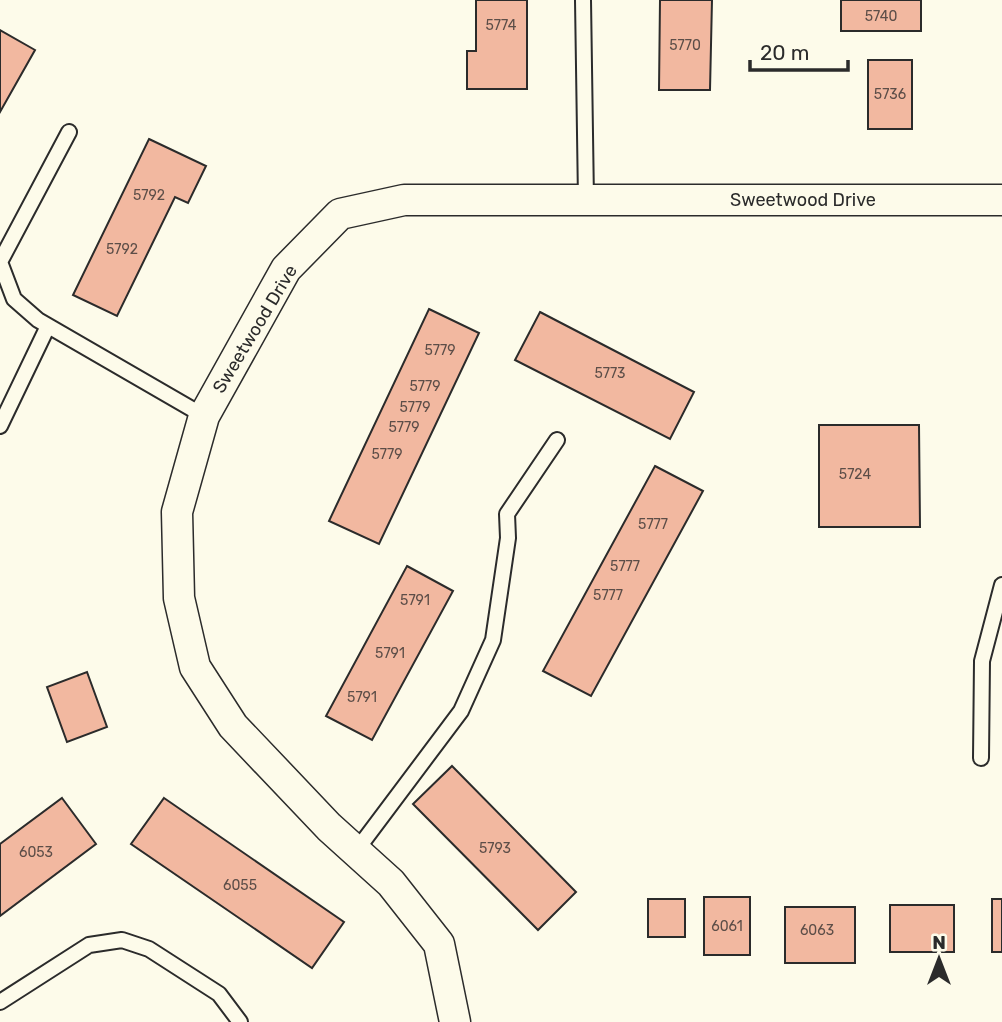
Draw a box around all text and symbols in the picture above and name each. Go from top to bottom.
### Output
house number: 5740 [865,8,897,25]
house number: 5774 [486,17,517,34]
scale bar [750,28,848,72]
house number: 5770 [669,37,701,54]
text: 20 m [760,40,809,65]
house number: 5736 [874,86,906,103]
house number: 5792 [133,187,165,204]
street label: Sweetwood Drive [730,189,876,211]
house number: 5792 [106,241,138,258]
street label: Sweetwood Drive [208,261,302,397]
house number: 5779 [425,342,455,359]
house number: 5773 [594,365,626,382]
house number: 5779 [410,378,440,395]
house number: 5779 [400,399,430,416]
house number: 5779 [389,419,419,436]
house number: 5779 [372,446,402,463]
house number: 5724 [839,466,871,483]
house number: 5777 [638,516,668,533]
house number: 5777 [610,558,640,575]
house number: 5777 [593,587,623,604]
house number: 5791 [400,592,430,609]
house number: 5791 [375,645,405,662]
house number: 5791 [347,689,377,706]
house number: 5793 [479,840,511,857]
house number: 6053 [19,844,53,861]
house number: 6055 [223,877,257,894]
house number: 6061 [711,918,743,935]
house number: 6063 [800,922,834,939]
north arrow [904,924,974,994]
text: N [932,931,946,954]

